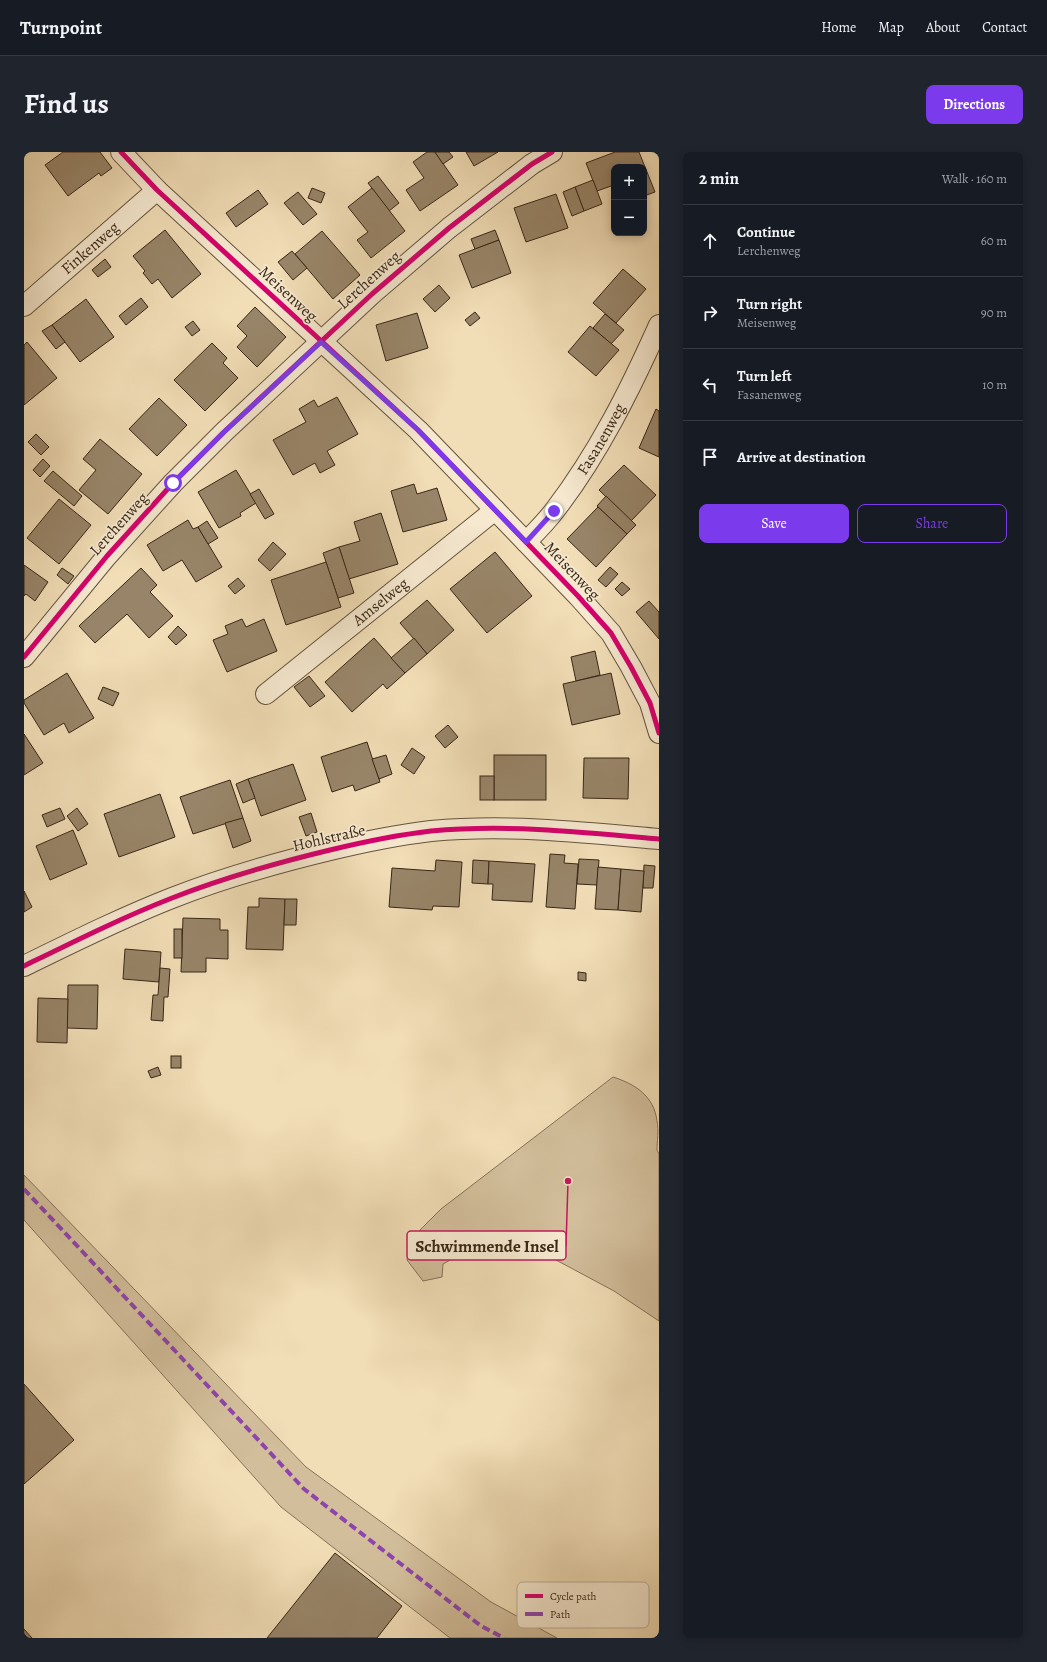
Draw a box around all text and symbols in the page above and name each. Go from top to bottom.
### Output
text: Turnpoint [20,15,102,41]
text: Home [821,18,856,37]
text: Map [878,18,904,37]
text: About [926,18,960,37]
text: Contact [982,18,1027,37]
text: Find us [24,85,109,123]
button: Directions [926,85,1023,124]
map controls [611,164,647,236]
button: + [611,164,647,200]
text: 2 min [699,167,739,190]
text: Walk · 160 m [942,170,1007,187]
button: − [611,200,647,236]
street label: Finkenweg [57,217,124,280]
text: Continue [737,222,795,242]
icon: ahead [699,230,721,252]
text: 60 m [981,232,1007,249]
text: Lerchenweg [737,242,801,259]
street label: Lerchenweg [333,246,405,314]
street label: Meisenweg [254,261,322,327]
text: Turn right [737,294,802,314]
icon: right [699,302,721,324]
text: 90 m [981,304,1007,321]
text: Meisenweg [737,314,796,331]
text: Turn left [737,366,792,386]
icon: left [699,374,721,396]
text: 10 m [982,376,1007,393]
text: Fasanenweg [737,386,801,403]
street label: Fasanenweg [572,399,631,479]
icon: arrive [699,446,721,468]
text: Arrive at destination [737,447,866,467]
route start [164,474,182,492]
street label: Lerchenweg [85,488,153,560]
route end [545,502,563,520]
button: Save [699,504,849,543]
button: Share [857,504,1007,543]
street label: Meisenweg [539,537,605,605]
street label: Amselweg [347,573,413,632]
street label: Hohlstraße [291,819,367,857]
callout: Schwimmende Insel [407,1231,566,1260]
text: Schwimmende Insel [415,1235,559,1258]
legend [517,1582,649,1628]
text: Cycle path [550,1589,597,1604]
text: Path [550,1607,571,1622]

